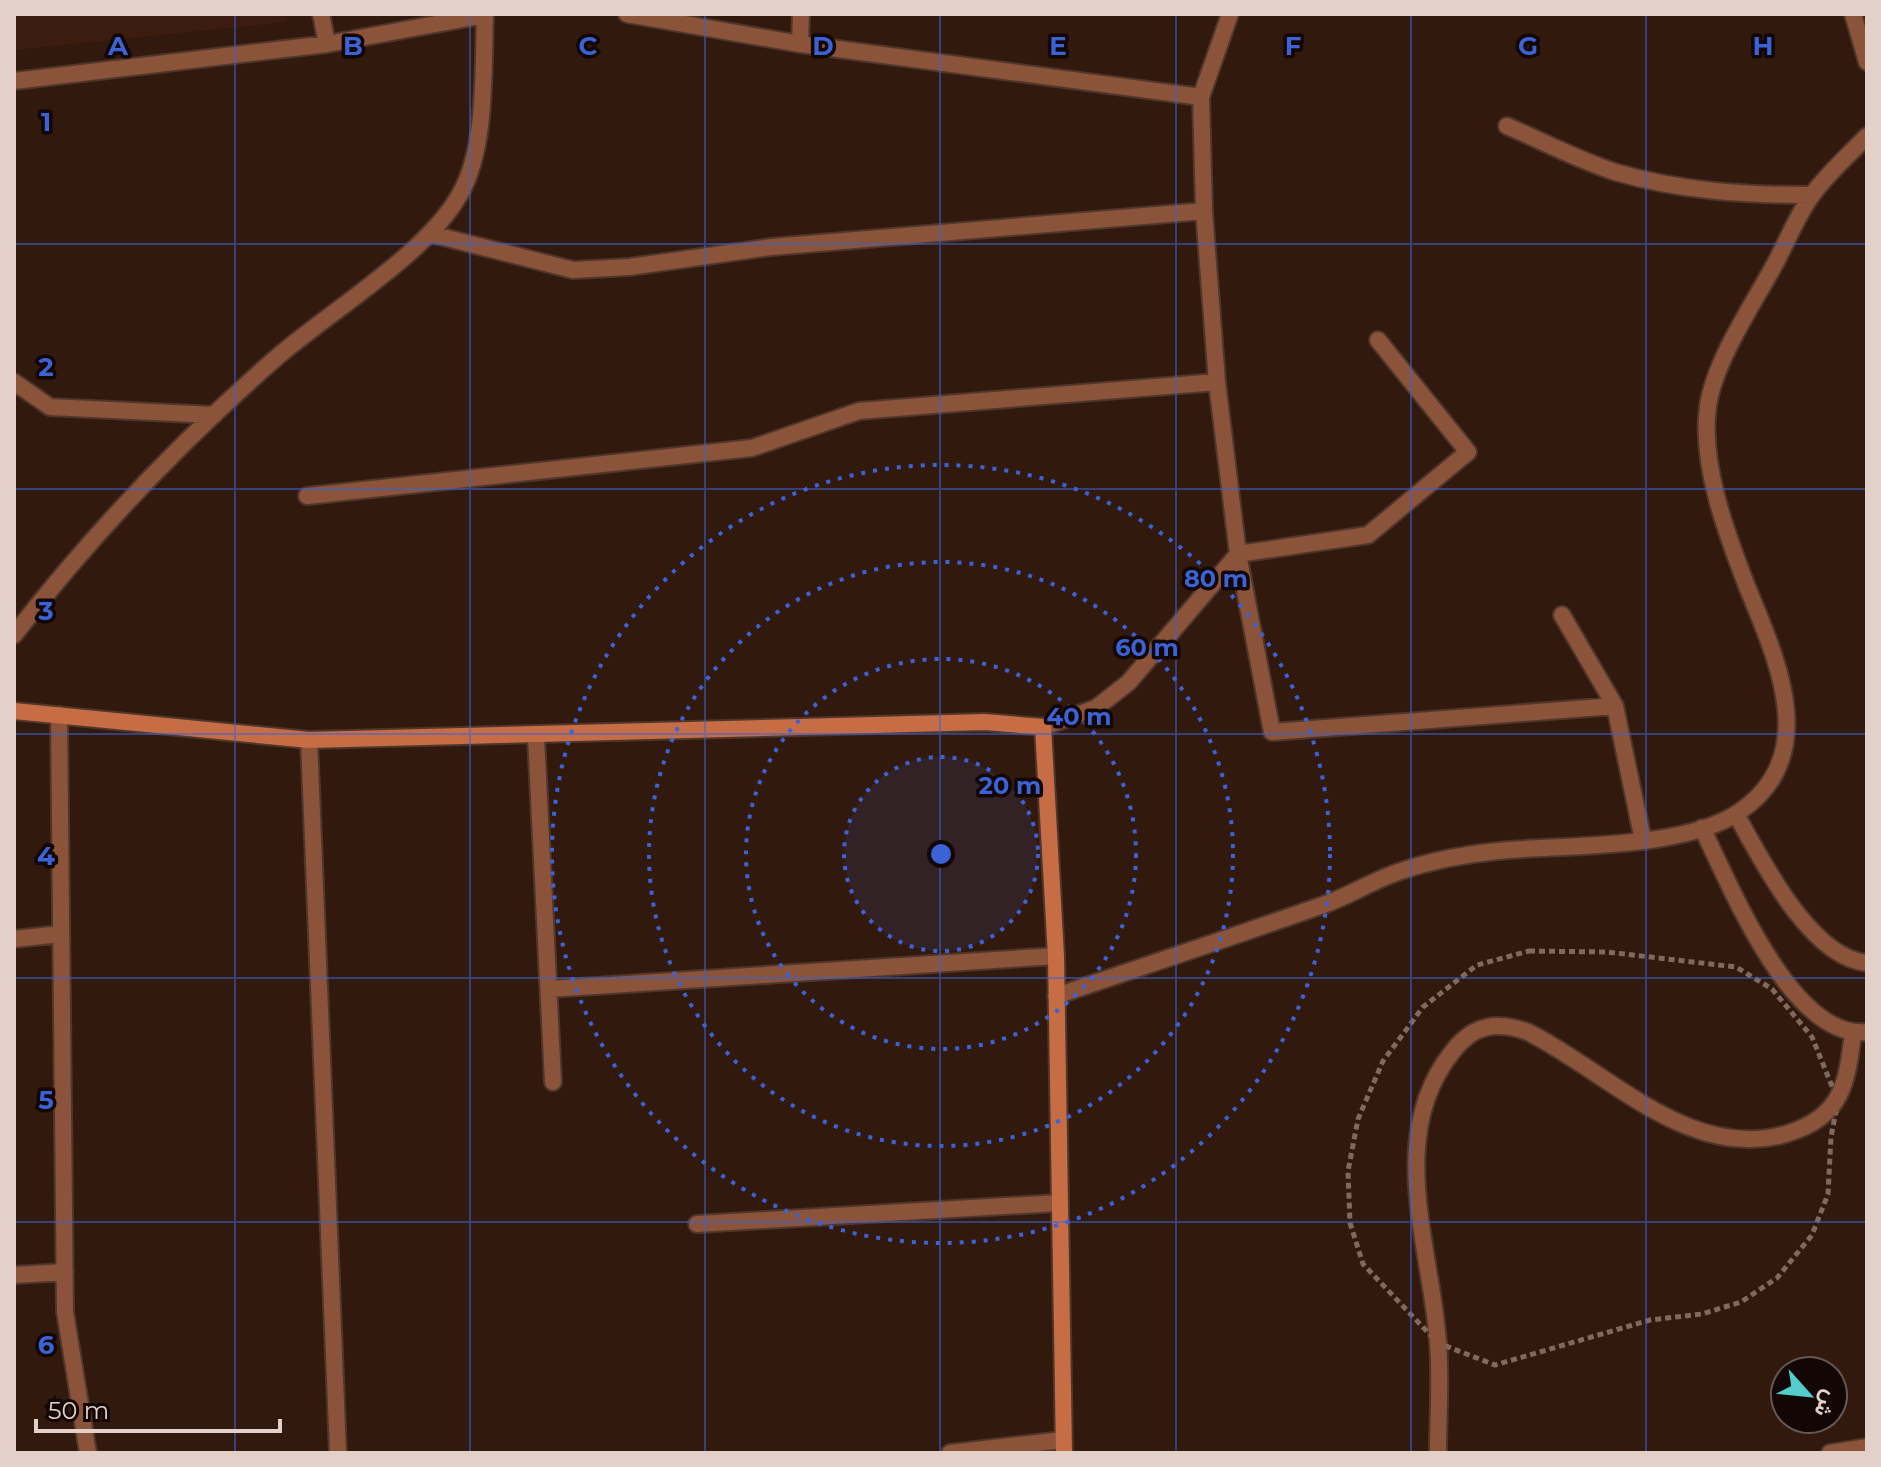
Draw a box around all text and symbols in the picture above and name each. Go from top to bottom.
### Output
text: A [107,30,129,62]
text: B [343,30,363,62]
text: C [579,30,598,62]
text: D [812,30,834,62]
text: E [1049,30,1067,62]
text: F [1285,30,1301,62]
text: G [1518,30,1538,62]
text: H [1752,30,1774,62]
text: 1 [41,106,51,138]
text: 2 [38,351,54,383]
text: 80 m [1184,564,1248,593]
text: 3 [37,595,54,627]
text: 60 m [1115,633,1179,662]
text: 40 m [1047,702,1111,731]
text: 20 m [979,771,1041,800]
text: 4 [37,840,55,872]
centre of rings [927,840,955,868]
text: 5 [38,1084,54,1116]
text: 6 [38,1329,55,1361]
north arrow [1769,1355,1849,1435]
scale bar [36,1383,280,1433]
text: ش [1808,1386,1844,1422]
text: 50 m [48,1396,109,1425]

